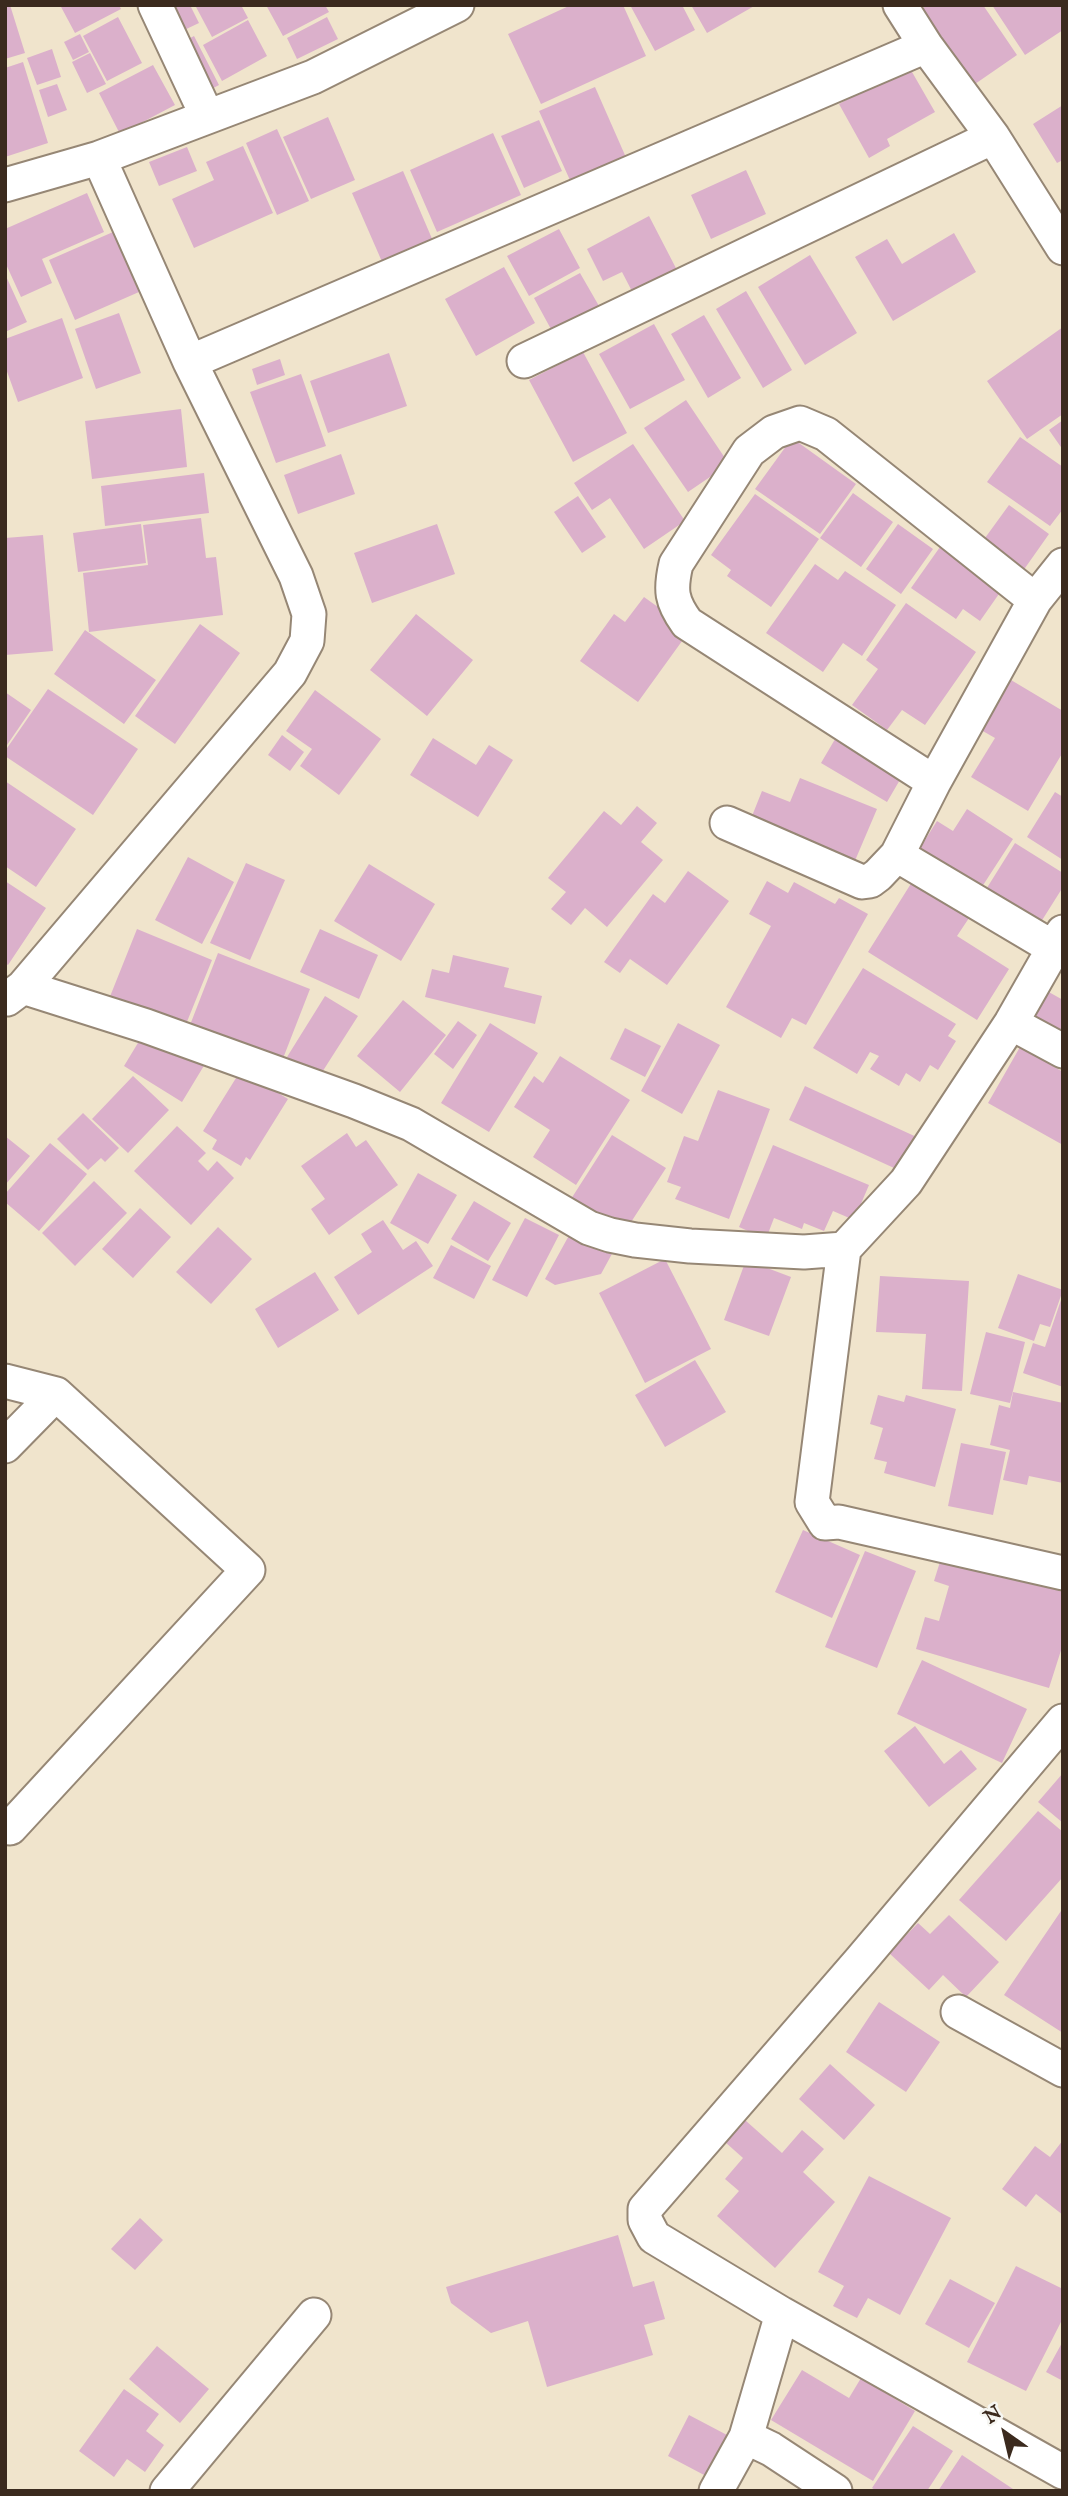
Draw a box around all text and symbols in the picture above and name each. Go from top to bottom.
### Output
north arrow [970,2398,1040,2468]
text: N [980,2401,1007,2430]

